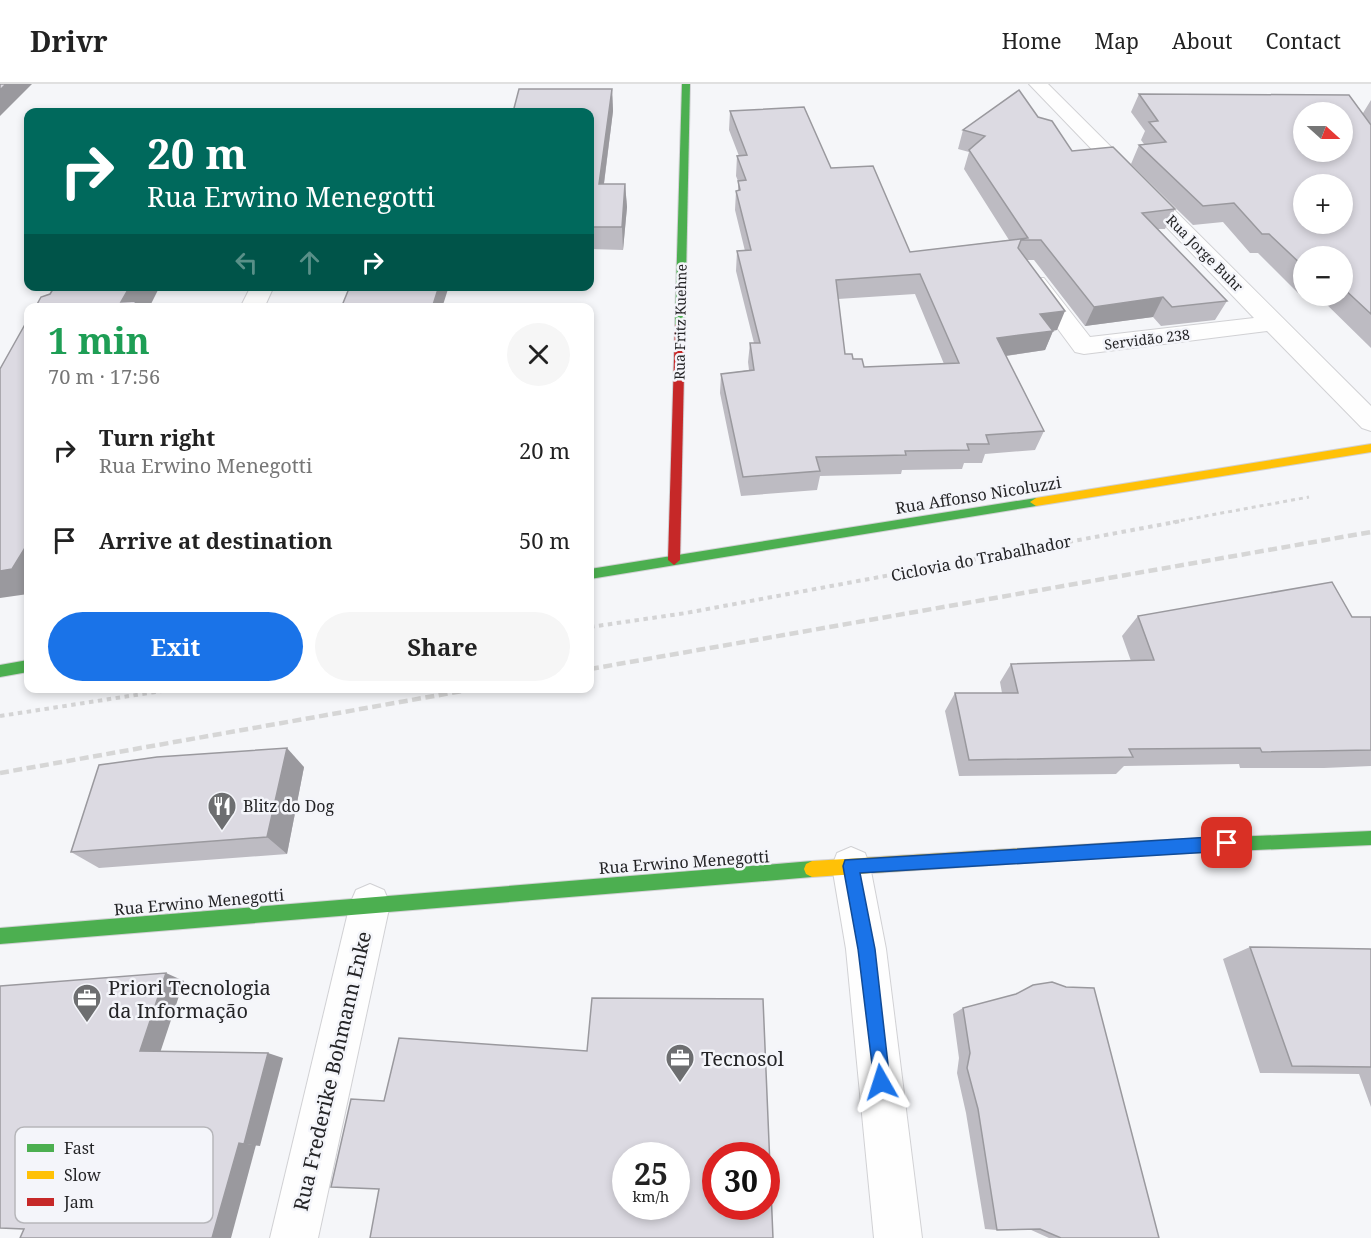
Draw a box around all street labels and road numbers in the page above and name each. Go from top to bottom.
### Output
street label: Rua Jorge Buhr [1162,210,1248,296]
street label: Rua Fritz Kuehne [669,264,691,380]
street label: Servidão 238 [1103,324,1191,354]
street label: Rua Affonso Nicoluzzi [893,471,1063,519]
street label: Ciclovia do Trabalhador [889,530,1074,586]
street label: Rua Erwino Menegotti [598,845,770,879]
street label: Rua Erwino Menegotti [113,884,285,920]
street label: Rua Frederike Bohmann Enke [287,929,377,1213]

